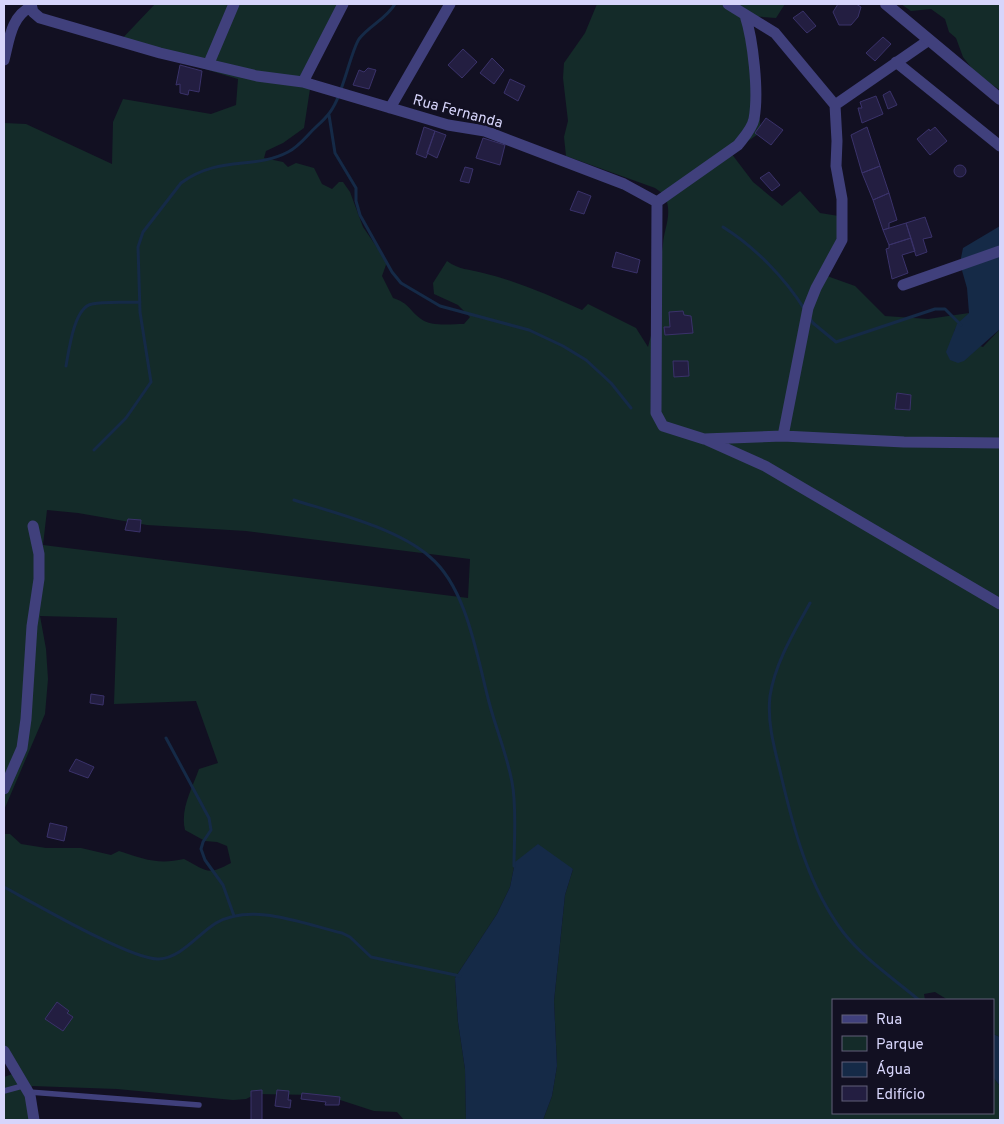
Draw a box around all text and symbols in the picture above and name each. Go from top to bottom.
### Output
street label: Rua Fernanda [410,91,505,134]
legend [832,999,994,1114]
text: Rua [876,1011,902,1030]
text: Parque [876,1036,924,1055]
text: Água [876,1060,911,1080]
text: Edifício [876,1086,925,1105]

